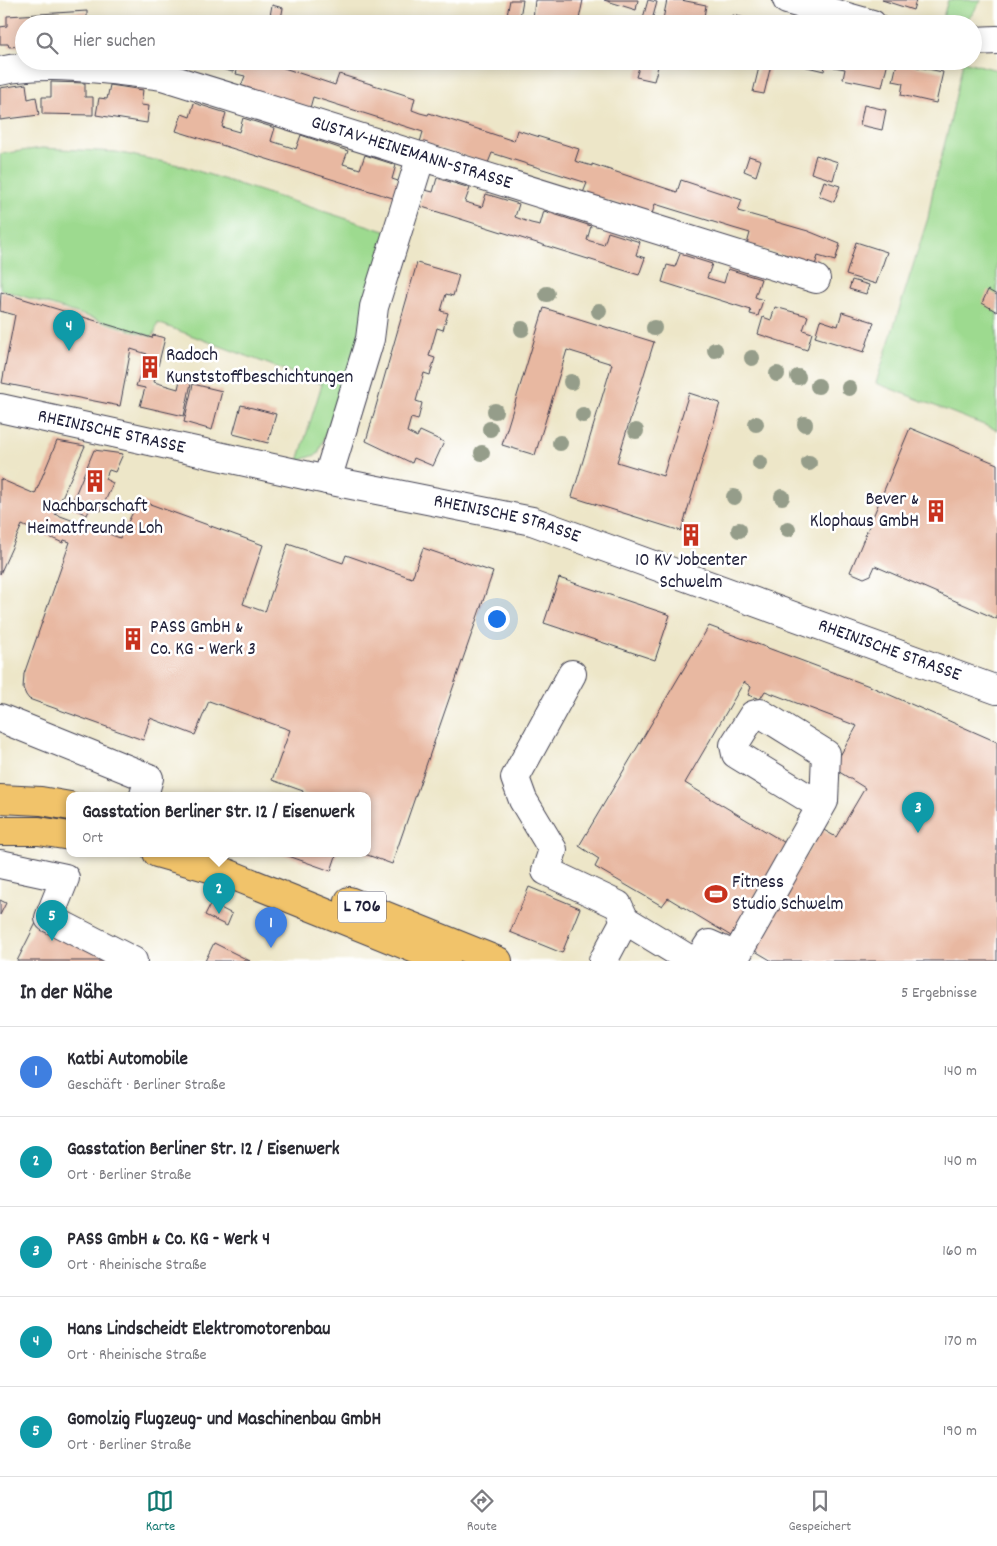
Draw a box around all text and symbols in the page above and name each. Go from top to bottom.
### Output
search box [15,15,982,70]
icon: search [33,29,61,57]
text: Hier suchen [73,29,156,56]
street label: GUSTAV-HEINEMANN-STRASSE [307,109,516,197]
pin: 4 [53,310,85,351]
place label: Radoch Kunststoffbeschichtungen [166,343,353,392]
building icon: Radoch Kunststoffbeschichtungen [137,354,163,380]
street label: RHEINISCHE STRASSE [35,403,188,462]
building icon: Nachbarschaft Heimatfreunde Loh [82,468,108,494]
place label: Bever & Klophaus GmbH [810,487,919,536]
street label: RHEINISCHE STRASSE [431,488,584,551]
place label: Nachbarschaft Heimatfreunde Loh [27,494,163,543]
building icon: Bever & Klophaus GmbH [923,498,949,524]
building icon: 10 KV Jobcenter Schwelm [678,522,704,548]
place label: 10 KV Jobcenter Schwelm [635,548,747,597]
your location [484,606,510,632]
street label: RHEINISCHE STRASSE [814,612,965,689]
place label: PASS GmbH & Co. KG - Werk 3 [150,615,256,664]
building icon: PASS GmbH & Co. KG - Werk 3 [120,626,146,652]
popup [66,792,371,857]
pin: 3 [902,792,934,833]
text: Gasstation Berliner Str. 12 / Eisenwerk [82,800,355,827]
text: Ort [82,827,103,850]
place label: Fitness Studio Schwelm [732,870,844,919]
pin: 2 [203,873,235,914]
sports icon: Fitness Studio Schwelm [703,881,729,907]
road number: L 706 [338,892,386,922]
pin: 5 [36,900,68,941]
pin: 1 [255,907,287,948]
text: In der Nähe [20,979,112,1009]
text: 5 Ergebnisse [901,982,977,1005]
text: Katbi Automobile [67,1047,188,1074]
text: 1 [34,1060,38,1083]
text: 140 m [943,1060,977,1083]
text: Geschäft · Berliner Straße [67,1074,226,1097]
text: Gasstation Berliner Str. 12 / Eisenwerk [67,1137,340,1164]
text: 2 [33,1150,40,1173]
text: 140 m [943,1150,977,1173]
text: Ort · Berliner Straße [67,1164,191,1187]
text: PASS GmbH & Co. KG - Werk 4 [67,1227,270,1254]
text: 3 [32,1240,40,1263]
text: 160 m [942,1240,977,1263]
text: Ort · Rheinische Straße [67,1254,207,1277]
text: Hans Lindscheidt Elektromotorenbau [67,1317,330,1344]
text: 4 [33,1330,39,1353]
text: 170 m [944,1330,977,1353]
text: Ort · Rheinische Straße [67,1344,207,1367]
text: Gomolzig Flugzeug- und Maschinenbau GmbH [67,1407,381,1434]
text: 5 [32,1420,40,1443]
text: 190 m [943,1420,977,1443]
text: Ort · Berliner Straße [67,1434,191,1457]
tab: Karte [146,1487,175,1537]
tab: Route [467,1487,497,1537]
tab: Gespeichert [788,1487,851,1537]

